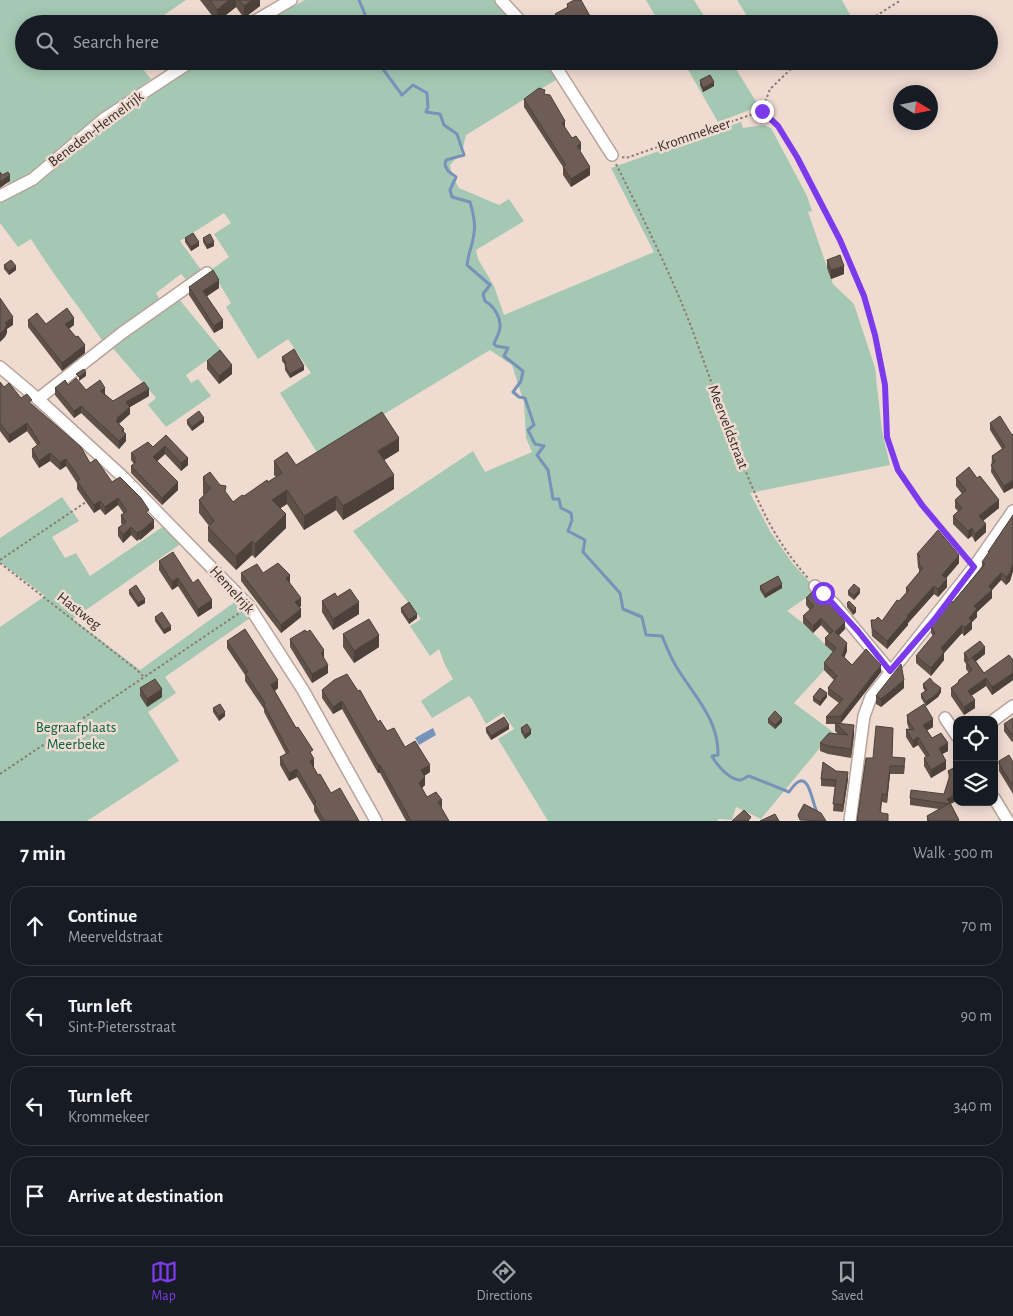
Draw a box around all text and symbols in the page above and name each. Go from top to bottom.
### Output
search box [15,15,998,70]
icon: search [33,29,61,57]
text: Search here [73,33,159,52]
north arrow [893,85,938,130]
street label: Beneden-Hemelrijk [46,88,146,170]
route end [751,100,774,123]
street label: Krommekeer [656,115,733,154]
street label: Meerveldstraat [705,383,751,471]
street label: Hemelrijk [207,563,257,617]
route start [812,582,835,605]
street label: Hastweg [54,589,104,633]
map controls [953,716,998,806]
button: locate [953,716,998,761]
park label: Begraafplaats Meerbeke [36,720,116,752]
button: layers [953,761,998,806]
text: 7 min [20,843,66,864]
text: Walk · 500 m [913,845,993,861]
text: Continue [68,907,137,926]
icon: ahead [21,912,49,940]
text: 70 m [961,918,992,934]
text: Meerveldstraat [68,929,163,945]
text: Turn left [68,997,132,1016]
icon: left [21,1002,49,1030]
text: 90 m [961,1008,992,1024]
text: Sint-Pietersstraat [68,1019,176,1035]
text: Turn left [68,1087,132,1106]
icon: left [21,1092,49,1120]
text: 340 m [954,1098,992,1114]
text: Krommekeer [68,1109,149,1125]
icon: arrive [21,1182,49,1210]
text: Arrive at destination [68,1187,224,1206]
tab: Map [150,1258,178,1305]
tab: Directions [477,1258,532,1305]
tab: Saved [831,1258,863,1305]

